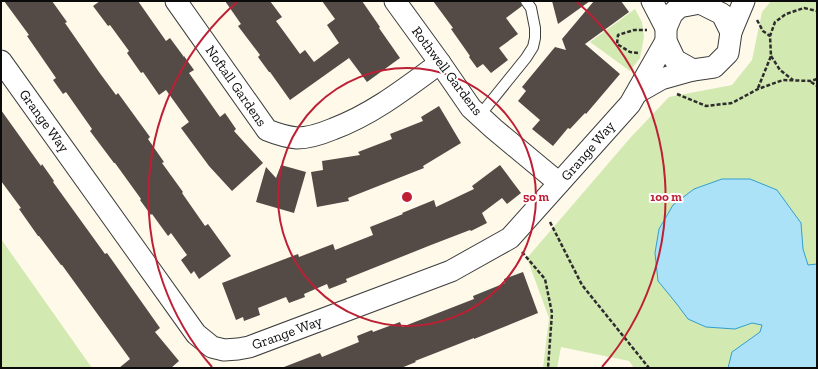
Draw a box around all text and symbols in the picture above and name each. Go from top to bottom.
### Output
street label: Rothwell Gardens [408,23,486,119]
street label: Noftall Gardens [202,42,270,130]
street label: Grange Way [16,86,73,156]
street label: Grange Way [558,117,619,184]
centre of rings [400,190,414,204]
text: 50 m [523,190,549,204]
text: 100 m [650,190,682,204]
street label: Grange Way [250,312,325,354]

